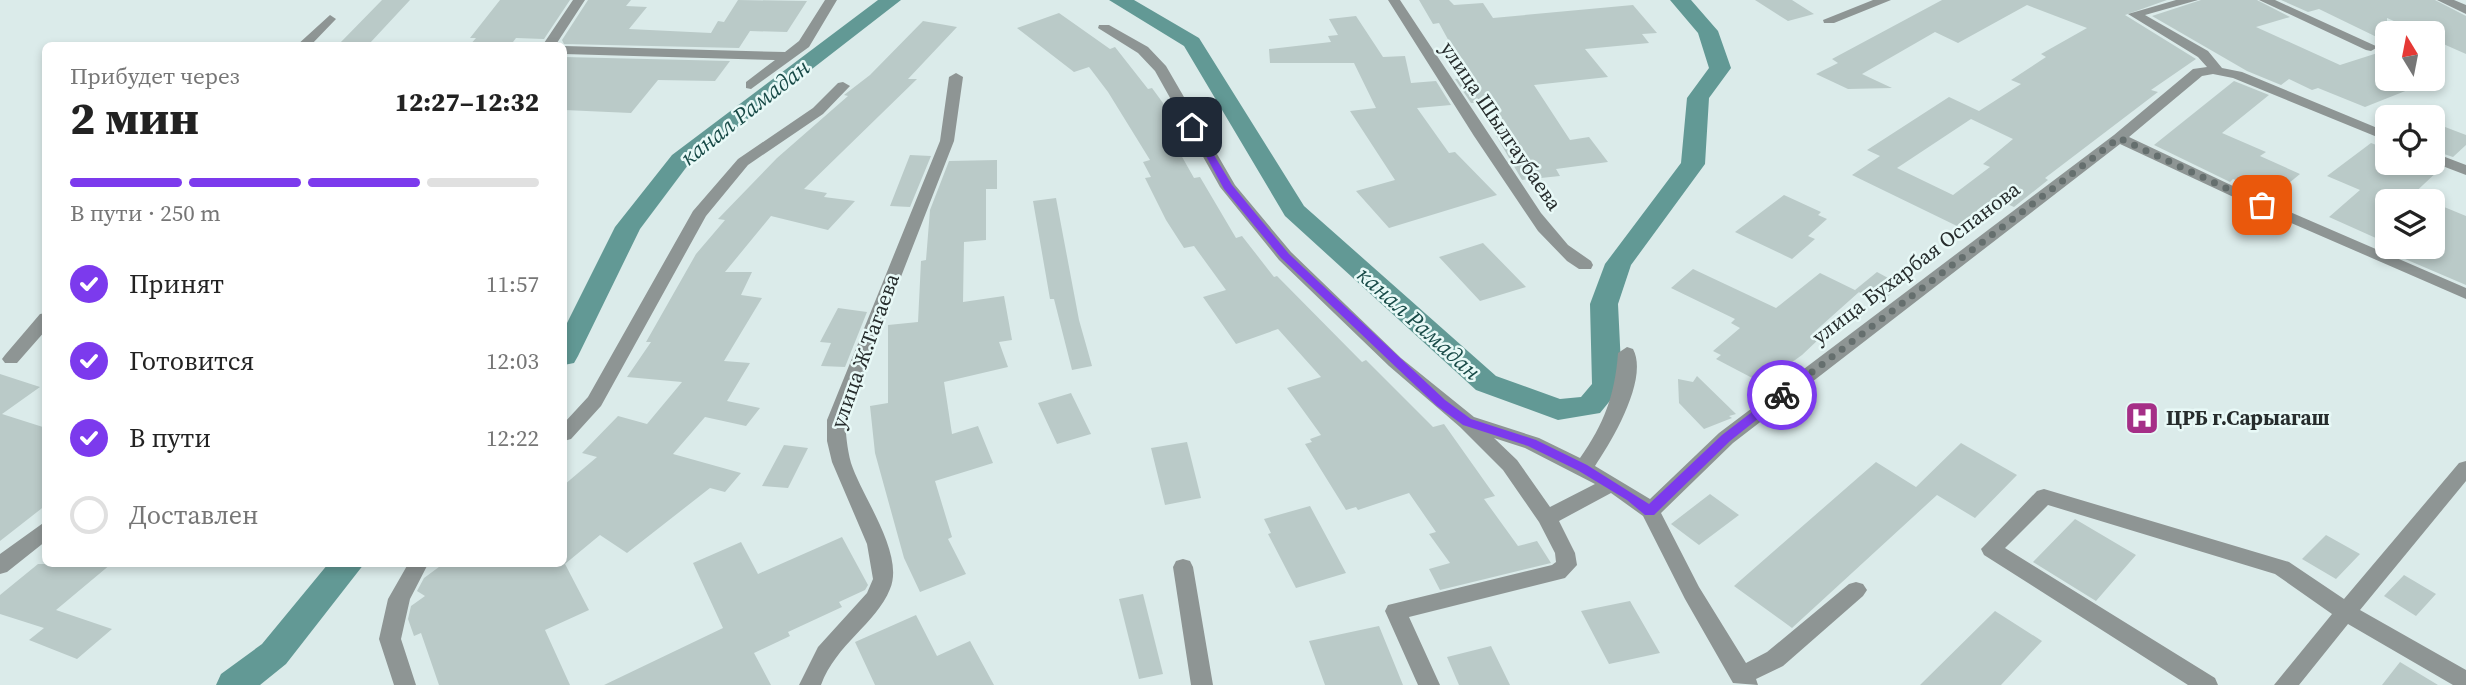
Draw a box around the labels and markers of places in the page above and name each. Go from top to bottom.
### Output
pin [1162,97,1222,157]
pin [2232,175,2292,235]
hospital icon: ЦРБ г.Сарыагаш [2123,399,2161,437]
place label: ЦРБ г.Сарыагаш [2166,403,2330,432]

